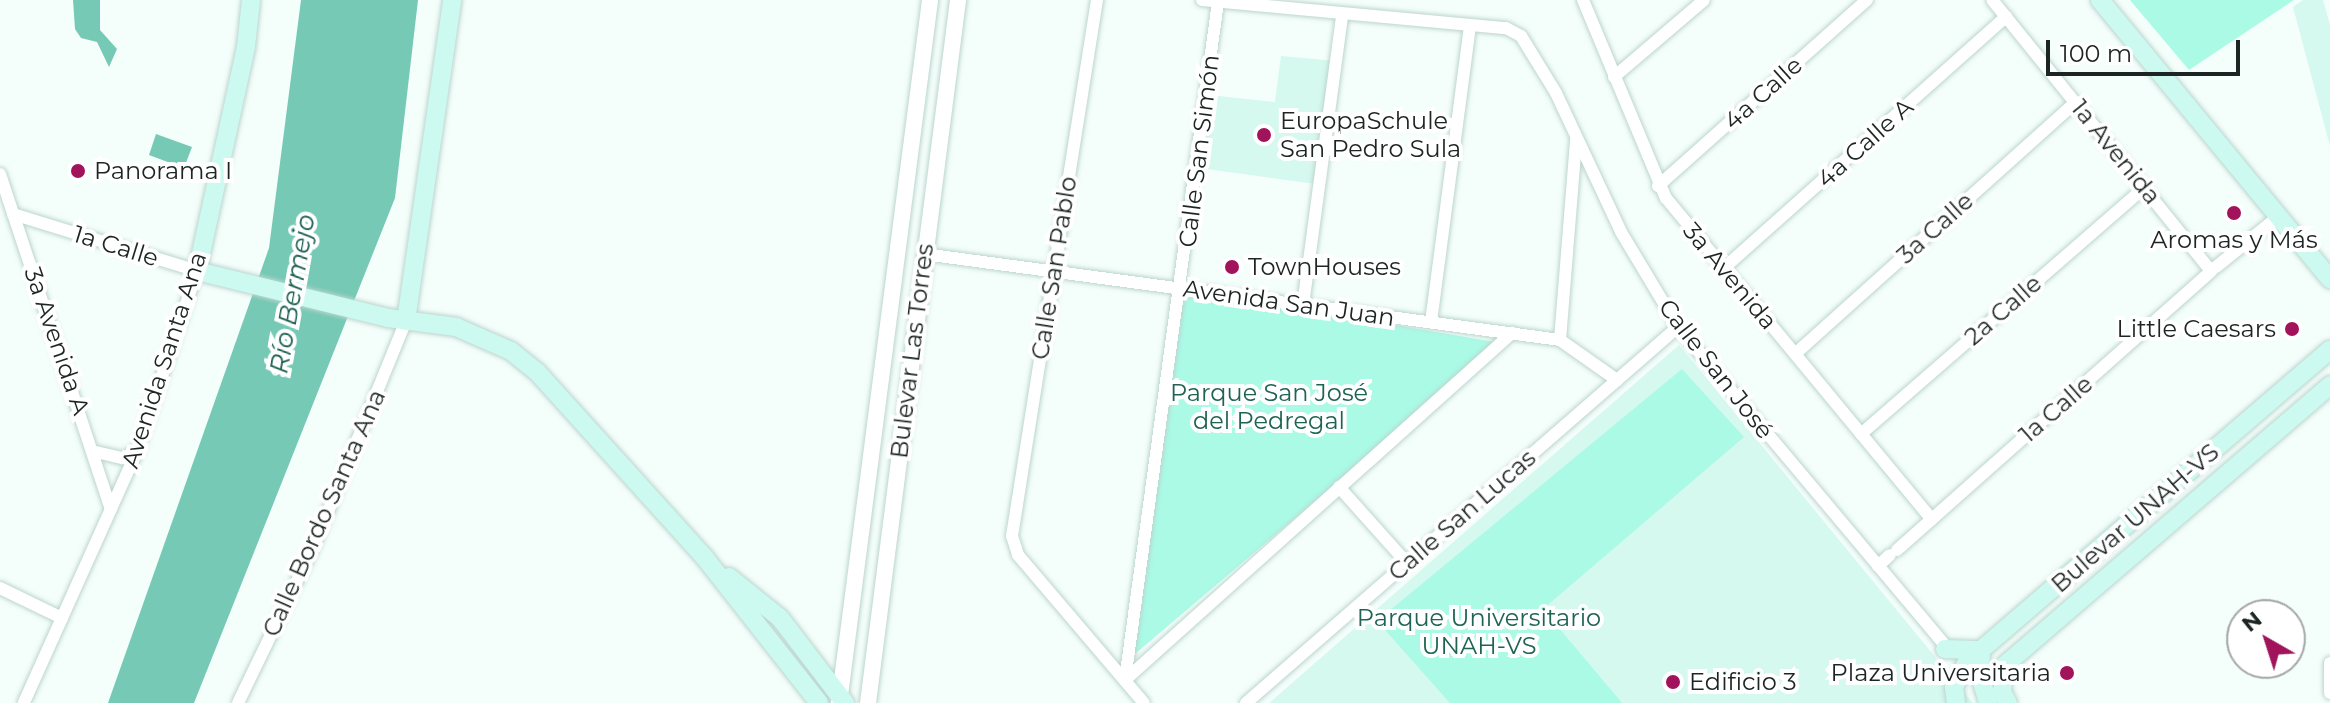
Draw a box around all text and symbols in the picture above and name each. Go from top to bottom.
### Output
scale bar [2050,24,2244,74]
text: 100 m [2060,39,2132,68]
street label: 4a Calle [1718,50,1808,136]
street label: Calle San Simón [1173,53,1225,249]
street label: 4a Calle A [1811,93,1919,193]
street label: 1a Avenida [2065,94,2167,210]
place label: EuropaSchule San Pedro Sula [1280,107,1461,163]
marker: EuropaSchule San Pedro Sula [1255,126,1273,144]
place label: Panorama I [94,157,232,185]
marker: Panorama I [69,162,87,180]
street label: Calle San Pablo [1025,174,1083,362]
street label: 3a Calle [1891,186,1979,270]
marker: Aromas y Más [2225,204,2243,222]
water label: Río Bermejo [264,212,322,376]
street label: 3a Avenida [1677,217,1783,335]
street label: 1a Calle [70,219,162,273]
place label: Aromas y Más [2150,226,2318,254]
street label: Bulevar Las Torres [885,242,939,460]
street label: Avenida Santa Ana [115,248,213,472]
place label: TownHouses [1248,253,1401,281]
marker: TownHouses [1223,258,1241,276]
street label: 3a Avenida A [18,263,96,419]
street label: 2a Calle [1959,269,2047,351]
street label: Avenida San Juan [1181,274,1397,332]
street label: Calle San José [1653,293,1779,445]
place label: Little Caesars [2117,315,2276,343]
marker: Little Caesars [2283,320,2301,338]
street label: 1a Calle [2014,369,2098,449]
park label: Parque San José del Pedregal [1170,379,1368,435]
street label: Calle Bordo Santa Ana [257,385,391,641]
street label: Bulevar UNAH-VS [2045,437,2225,599]
street label: Calle San Lucas [1383,443,1541,587]
north arrow [2226,599,2306,679]
park label: Parque Universitario UNAH-VS [1357,604,1601,660]
text: N [2236,605,2267,638]
place label: Plaza Universitaria [1831,659,2051,687]
marker: Plaza Universitaria [2058,664,2076,682]
place label: Edificio 3 [1689,668,1797,696]
marker: Edificio 3 [1664,673,1682,691]

